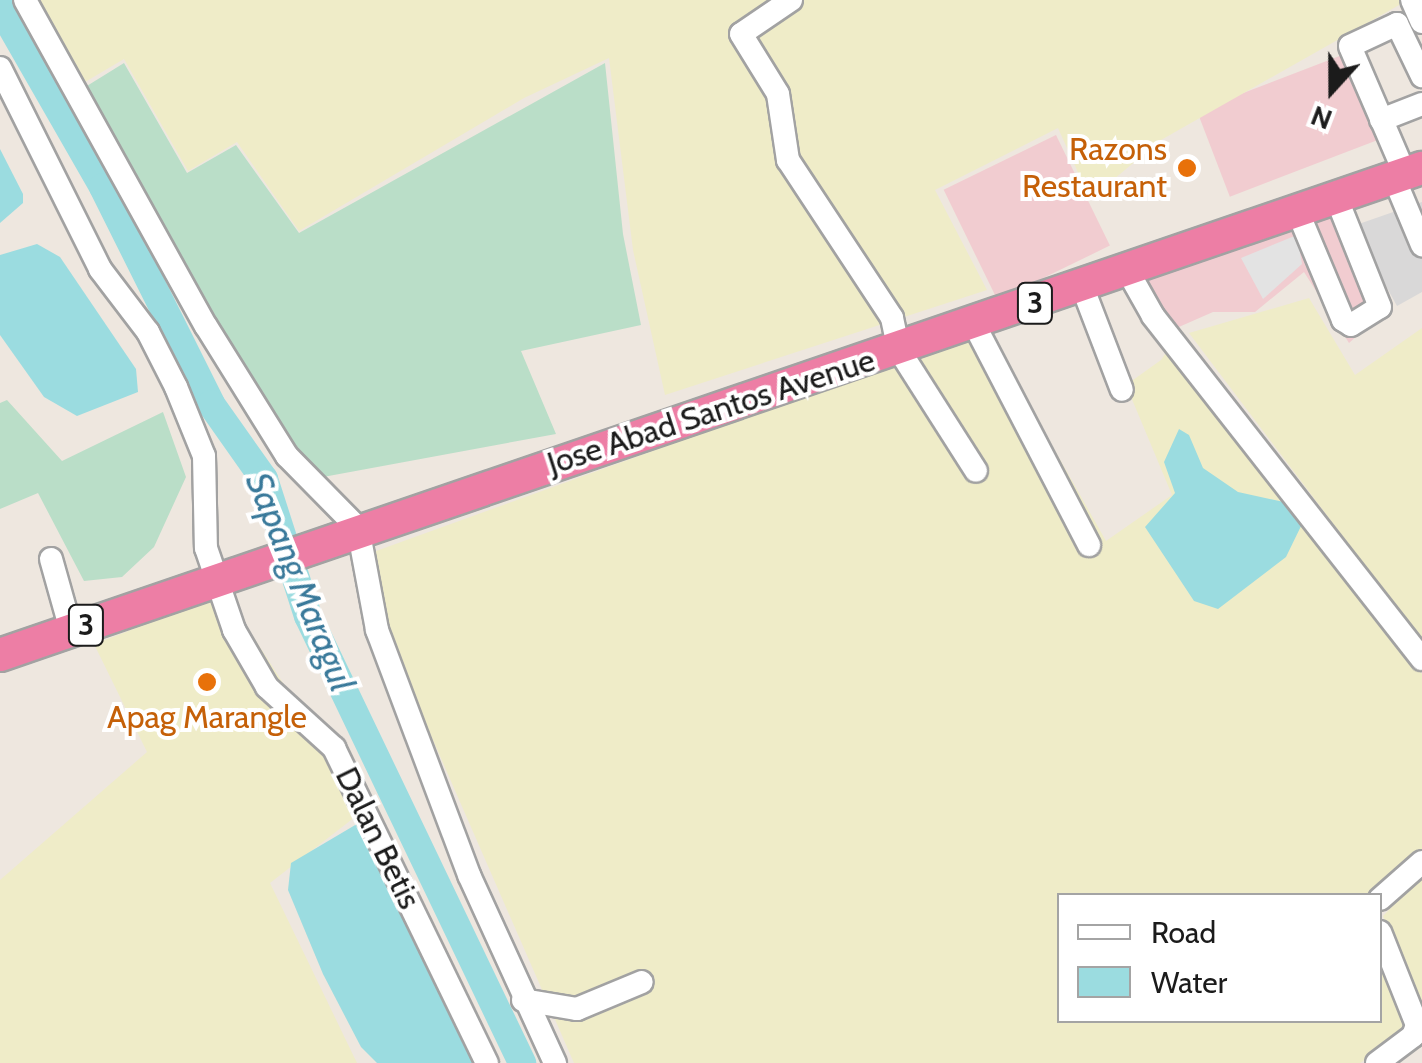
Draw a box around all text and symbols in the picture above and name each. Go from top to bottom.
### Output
north arrow [1282,40,1382,140]
text: N [1306,99,1337,137]
place label: Razons Restaurant [1022,131,1167,206]
marker: Razons Restaurant [1176,157,1198,179]
road number: 3 [1015,278,1055,328]
street label: Jose Abad Santos Avenue [543,341,879,483]
water label: Sapang Maragul [237,467,363,697]
road number: 3 [66,600,106,650]
marker: Apag Marangle [196,671,218,693]
place label: Apag Marangle [107,698,307,736]
street label: Dalan Betis [327,761,429,915]
legend [1057,893,1382,1023]
text: Road [1151,914,1216,951]
text: Water [1151,964,1227,1001]

